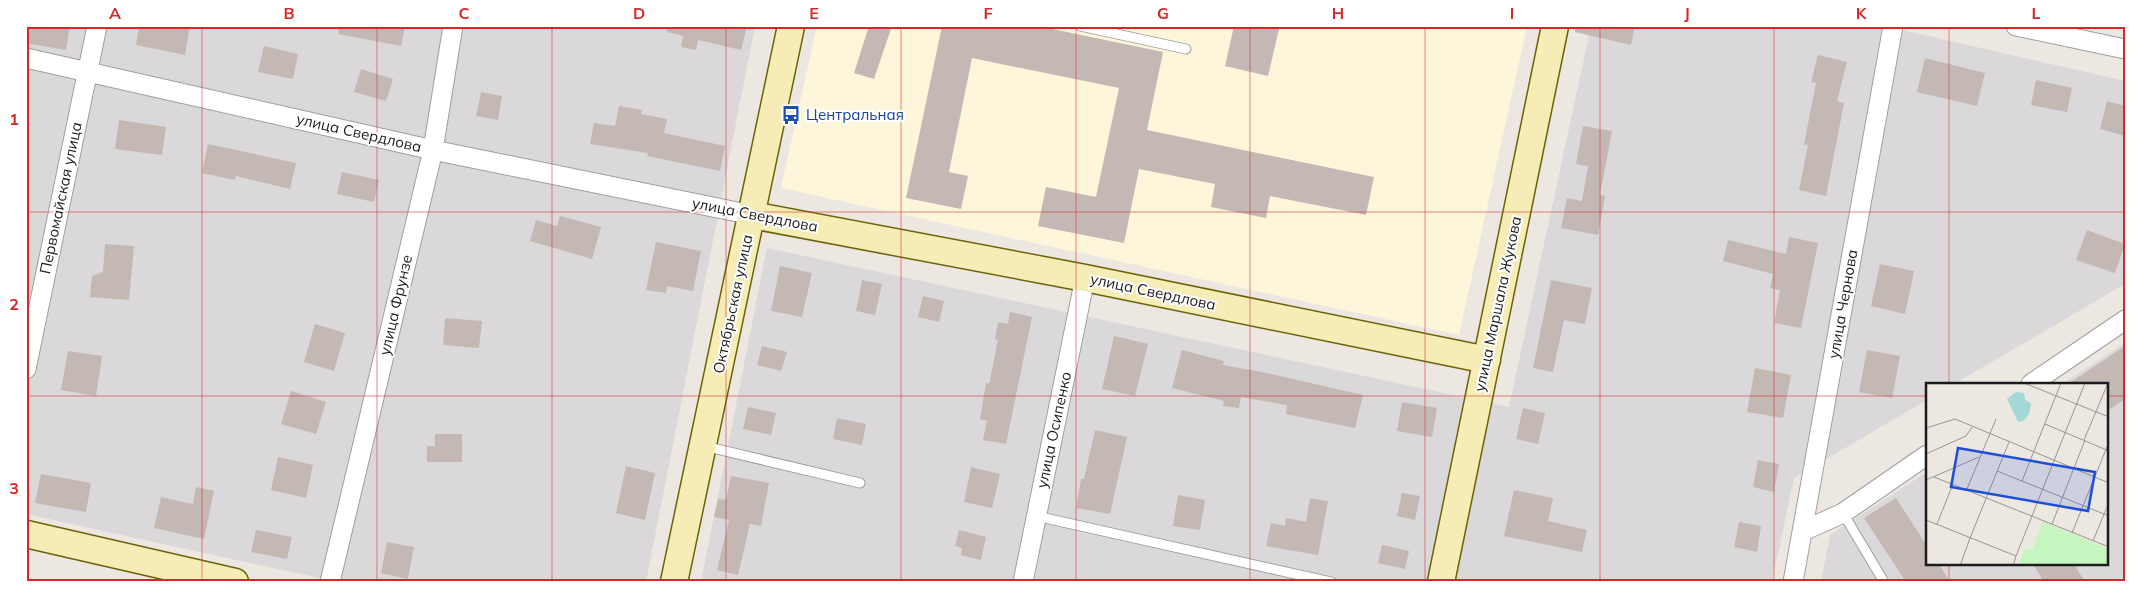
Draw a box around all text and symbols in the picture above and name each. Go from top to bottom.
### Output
text: A [109,3,121,23]
text: B [283,3,295,23]
text: C [459,3,470,23]
text: D [633,3,645,23]
text: E [809,3,819,23]
text: F [983,3,993,23]
text: G [1157,3,1169,23]
text: H [1332,3,1344,23]
text: I [1510,3,1514,23]
text: J [1684,3,1690,23]
text: K [1856,3,1868,23]
text: L [2032,3,2041,23]
bus stop icon: Центральная [780,104,802,126]
place label: Центральная [806,105,904,124]
text: 1 [9,109,19,129]
street label: улица Свердлова [295,109,424,156]
street label: Первомайская улица [35,120,86,276]
street label: улица Свердлова [691,193,820,236]
street label: улица Маршала Жукова [1470,214,1525,393]
street label: Октябрьская улица [709,233,757,375]
street label: улица Чернова [1824,248,1861,360]
street label: улица Фрунзе [375,253,416,357]
street label: улица Свердлова [1089,269,1218,314]
text: 2 [9,294,19,314]
street label: улица Осипенко [1032,370,1075,490]
inset map [1926,383,2108,566]
text: 3 [9,478,19,498]

